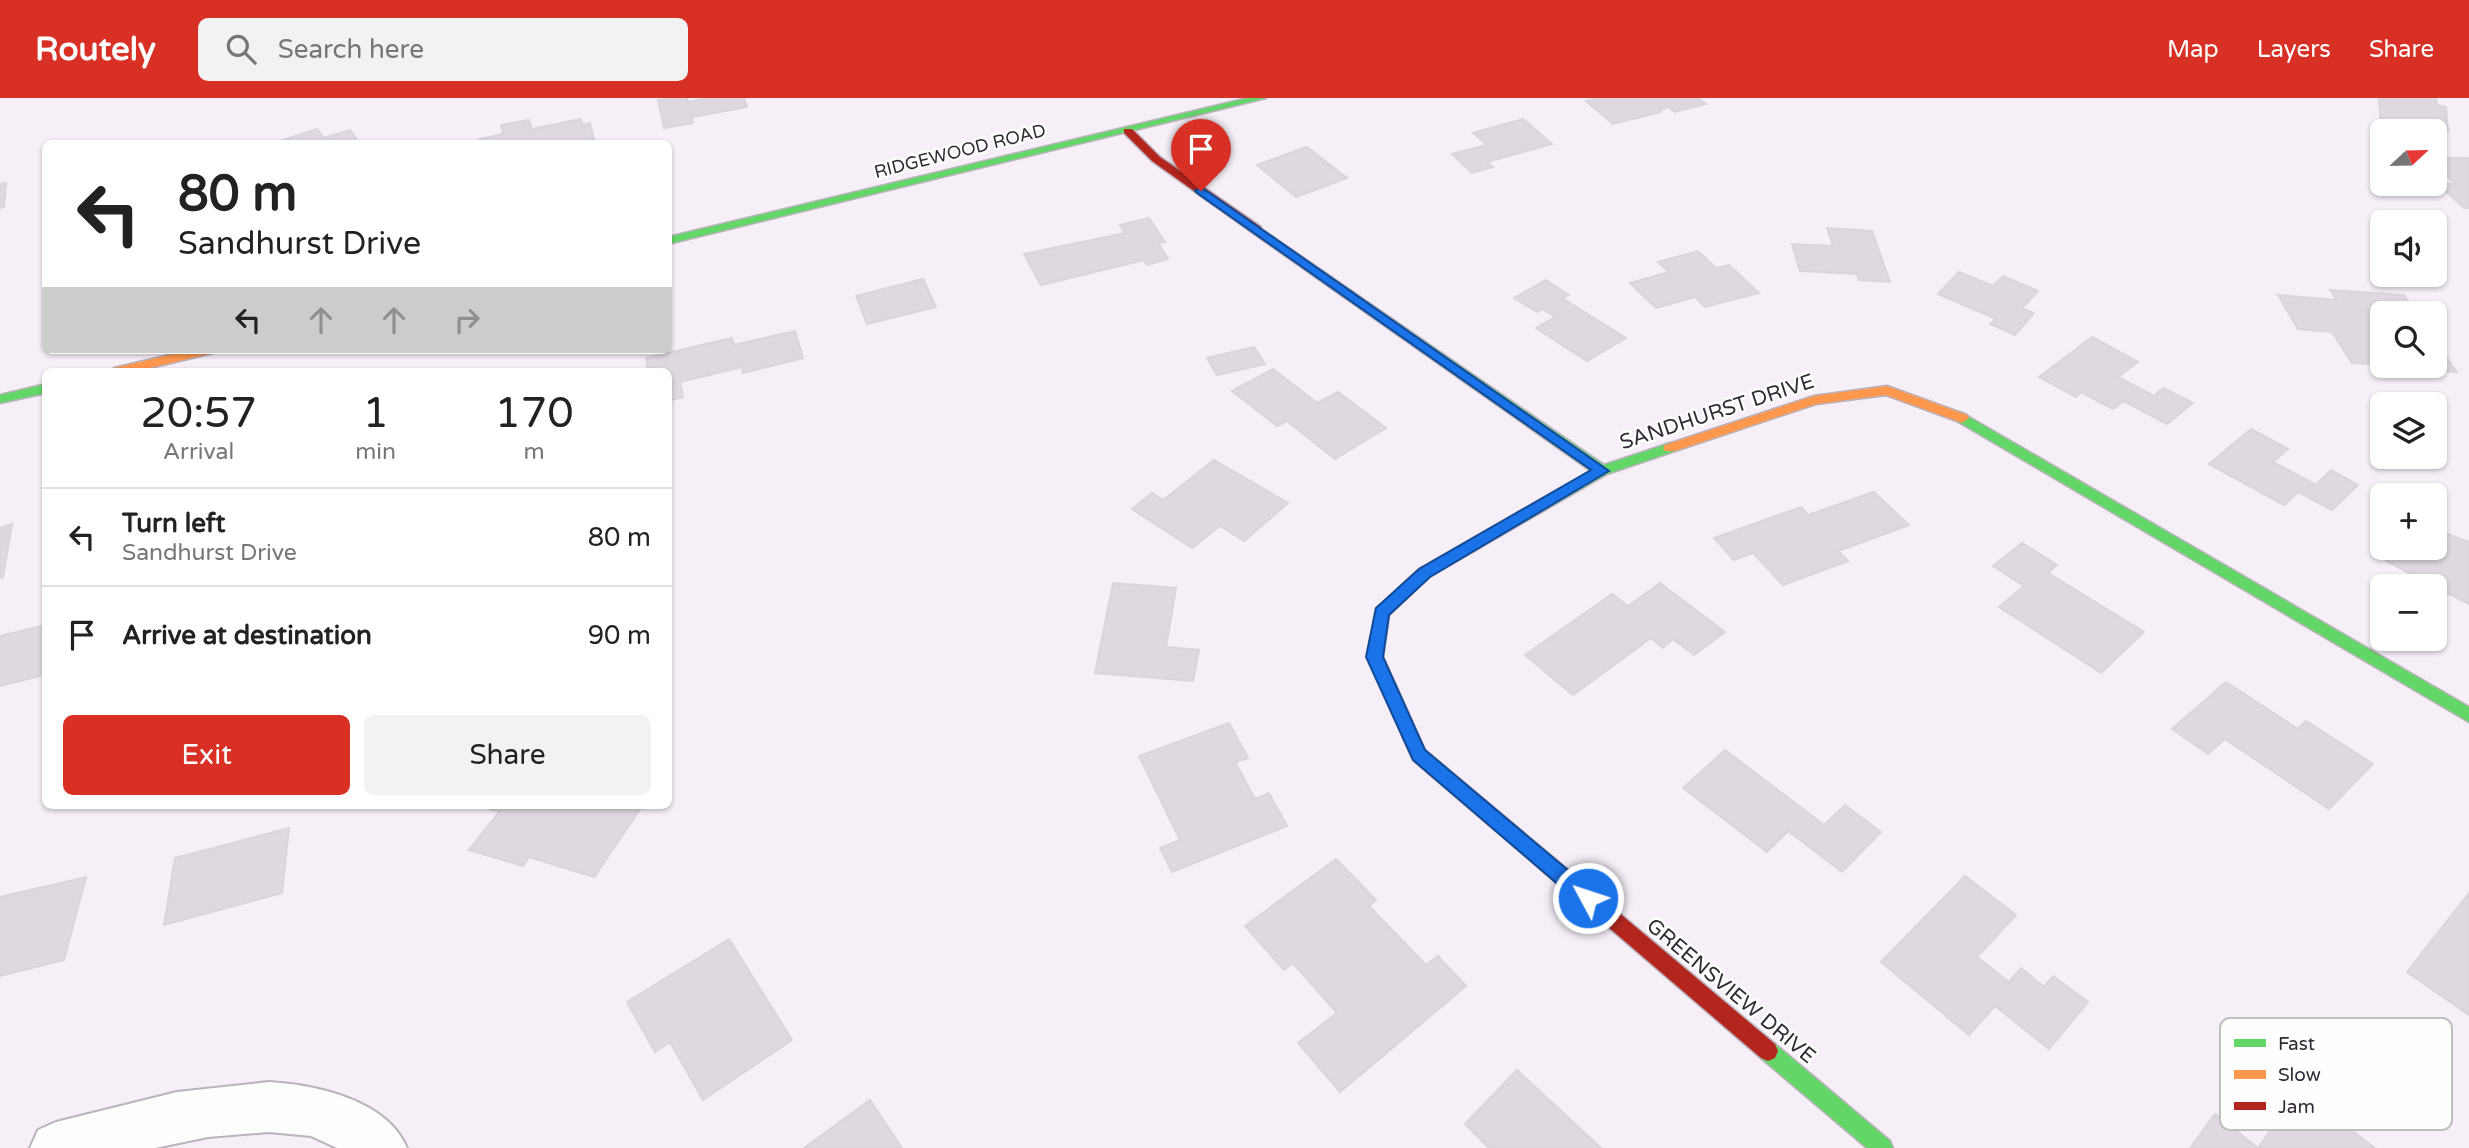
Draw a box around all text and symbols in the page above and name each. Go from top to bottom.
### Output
search box [198,18,688,81]
text: Routely [35,30,156,69]
icon: search [222,30,260,68]
text: Search here [278,34,424,65]
text: Map [2167,35,2219,64]
text: Layers [2257,35,2331,64]
text: Share [2369,35,2434,64]
street label: RIDGEWOOD ROAD [872,119,1048,183]
pin [1171,119,1231,191]
north arrow [2370,119,2446,196]
map controls [2370,119,2447,651]
icon: arrive [1182,130,1220,168]
text: 80 m [178,165,297,224]
icon: left [63,168,154,259]
button: sound [2370,210,2447,287]
text: Sandhurst Drive [178,225,421,263]
icon: left [229,301,267,339]
icon: ahead [302,301,340,339]
icon: ahead [375,301,413,339]
icon: right [448,301,486,339]
button: search [2370,301,2447,378]
street label: SANDHURST DRIVE [1617,369,1817,455]
text: 20:57 [140,388,257,439]
text: 1 [362,388,389,439]
text: 170 [494,388,574,439]
button: layers [2370,392,2447,469]
text: Arrival [163,438,234,466]
text: min [355,438,396,466]
text: m [523,438,545,466]
button: + [2370,483,2447,560]
text: Turn left [122,508,225,539]
icon: left [63,518,101,556]
text: 80 m [588,522,651,553]
text: Sandhurst Drive [122,539,297,567]
button: − [2370,574,2447,651]
icon: arrive [63,616,101,654]
text: Arrive at destination [122,620,372,651]
text: 90 m [588,620,651,651]
button: Exit [63,715,350,795]
button: Share [364,715,651,795]
position arrow [1551,861,1625,935]
street label: GREENSVIEW DRIVE [1642,913,1820,1069]
legend [2220,1018,2452,1130]
text: Fast [2278,1033,2315,1055]
text: Slow [2278,1064,2321,1086]
text: Jam [2278,1096,2315,1118]

